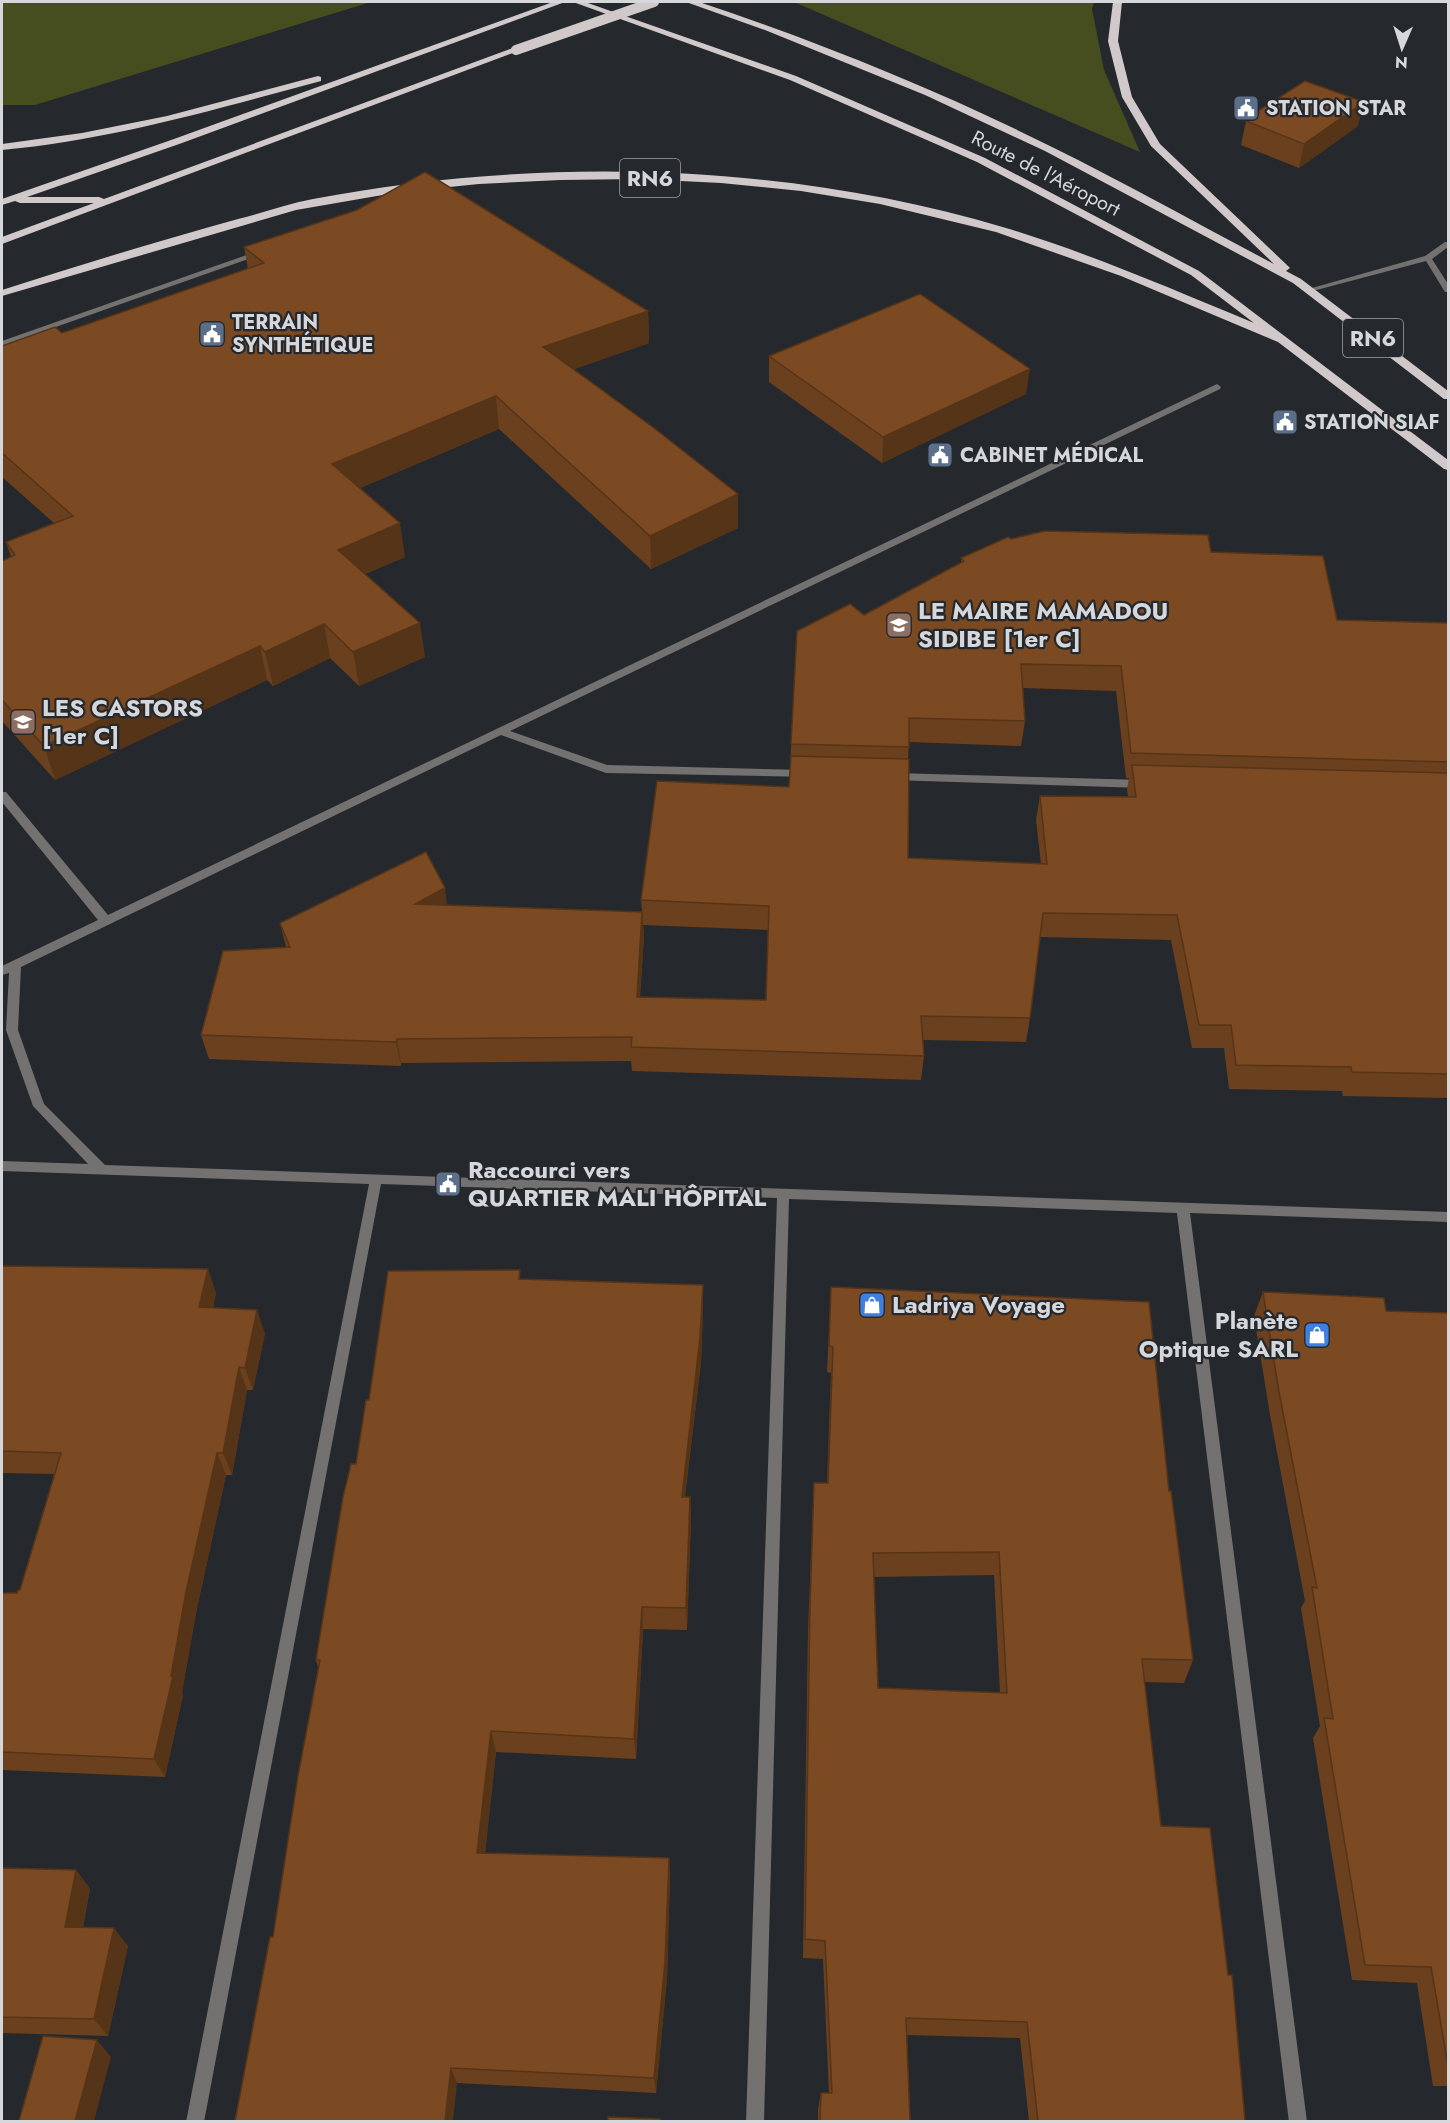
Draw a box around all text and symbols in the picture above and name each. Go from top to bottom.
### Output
north arrow [1372,18,1432,78]
text: N [1394,51,1408,74]
public building icon: STATION STAR [1231,93,1261,123]
place label: STATION STAR [1266,94,1406,123]
street label: Route de l'Aéroport [966,123,1125,224]
road number: RN6 [620,159,680,197]
place label: TERRAIN SYNTHÉTIQUE [232,308,374,360]
public building icon: TERRAIN SYNTHÉTIQUE [197,319,227,349]
road number: RN6 [1343,319,1403,357]
public building icon: STATION SIAF [1270,407,1300,437]
place label: STATION SIAF [1304,408,1440,437]
public building icon: CABINET MÉDICAL [925,440,955,470]
place label: CABINET MÉDICAL [960,440,1144,470]
place label: LE MAIRE MAMADOU SIDIBE [1er C] [918,593,1168,656]
school or university icon: LE MAIRE MAMADOU SIDIBE [1er C] [884,610,914,640]
place label: LES CASTORS [1er C] [42,690,203,753]
school or university icon: LES CASTORS [1er C] [8,707,38,737]
place label: Raccourci vers QUARTIER MALI HÔPITAL [468,1152,767,1215]
public building icon: Raccourci vers QUARTIER MALI HÔPITAL [433,1169,463,1199]
place label: Ladriya Voyage [892,1287,1065,1322]
shop icon: Ladriya Voyage [857,1290,887,1320]
place label: Planète Optique SARL [1139,1303,1298,1366]
shop icon: Planète Optique SARL [1302,1320,1332,1350]

